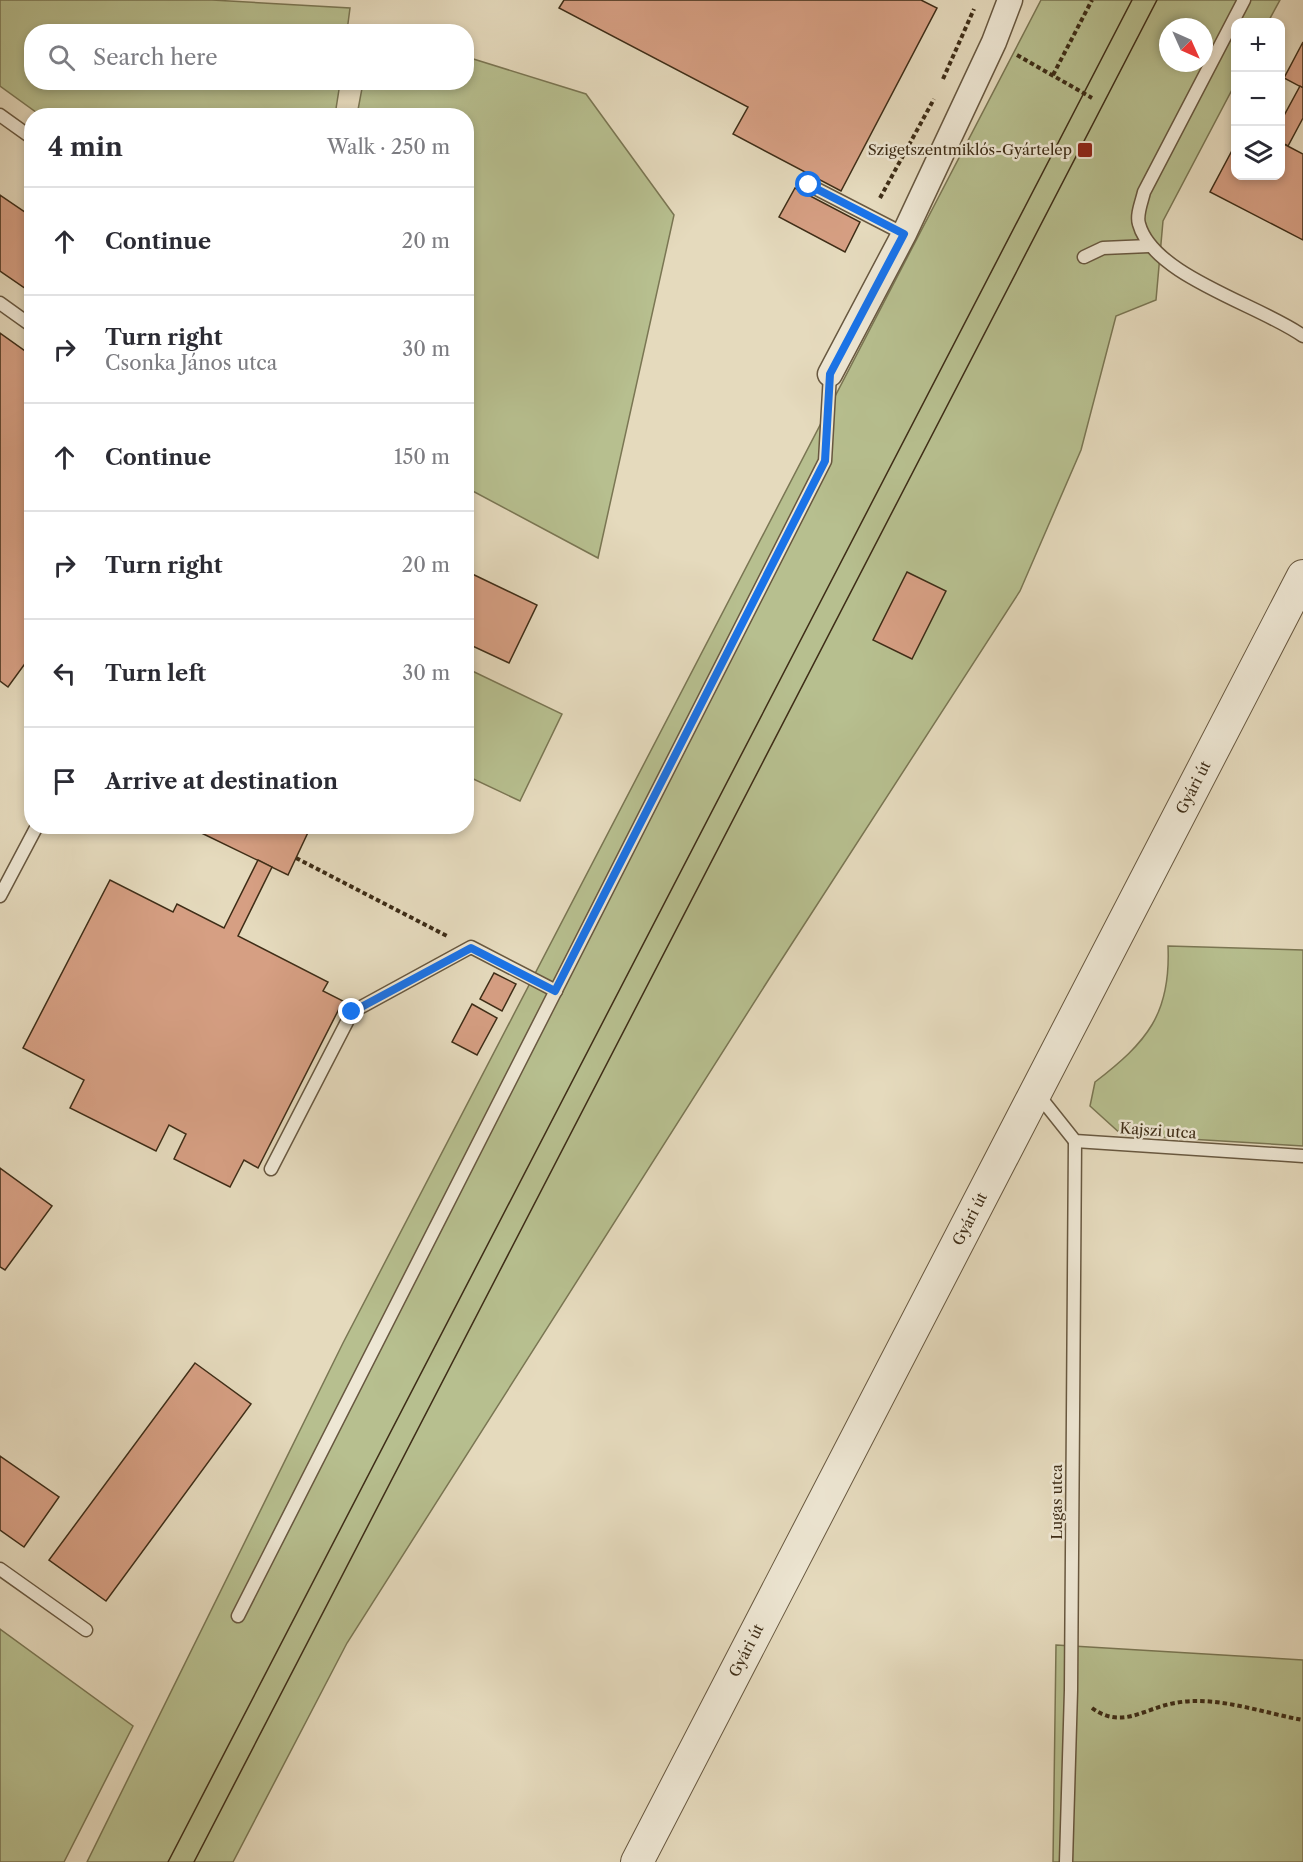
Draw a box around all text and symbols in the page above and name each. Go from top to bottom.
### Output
north arrow [1159,18,1213,72]
map controls [1231,18,1285,180]
button: + [1231,18,1285,72]
search box [24,24,474,90]
icon: search [45,41,78,74]
text: Search here [93,44,218,71]
button: − [1231,72,1285,126]
button: layers [1231,126,1285,180]
text: 4 min [48,131,123,163]
text: Walk · 250 m [327,135,450,159]
place label: Szigetszentmiklós-Gyártelep [868,140,1072,159]
marker: Szigetszentmiklós-Gyártelep [1076,141,1094,159]
route start [795,171,821,197]
icon: ahead [48,225,81,258]
text: Continue [105,228,211,255]
text: 20 m [402,229,450,253]
text: Turn right [105,324,223,351]
icon: right [48,333,81,366]
text: 30 m [402,337,450,361]
text: Csonka János utca [105,351,277,375]
icon: ahead [48,441,81,474]
text: Continue [105,444,211,471]
text: 150 m [394,445,450,469]
icon: right [48,549,81,582]
text: Turn right [105,552,223,579]
text: 20 m [402,553,450,577]
icon: left [48,657,81,690]
text: Turn left [105,660,206,687]
text: 30 m [402,661,450,685]
street label: Gyári út [1171,757,1215,817]
icon: arrive [48,765,81,798]
text: Arrive at destination [105,768,338,795]
route end [338,998,364,1024]
street label: Kajszi utca [1119,1118,1197,1143]
street label: Gyári út [948,1189,991,1249]
street label: Lugas utca [1047,1464,1066,1540]
street label: Gyári út [724,1620,768,1680]

